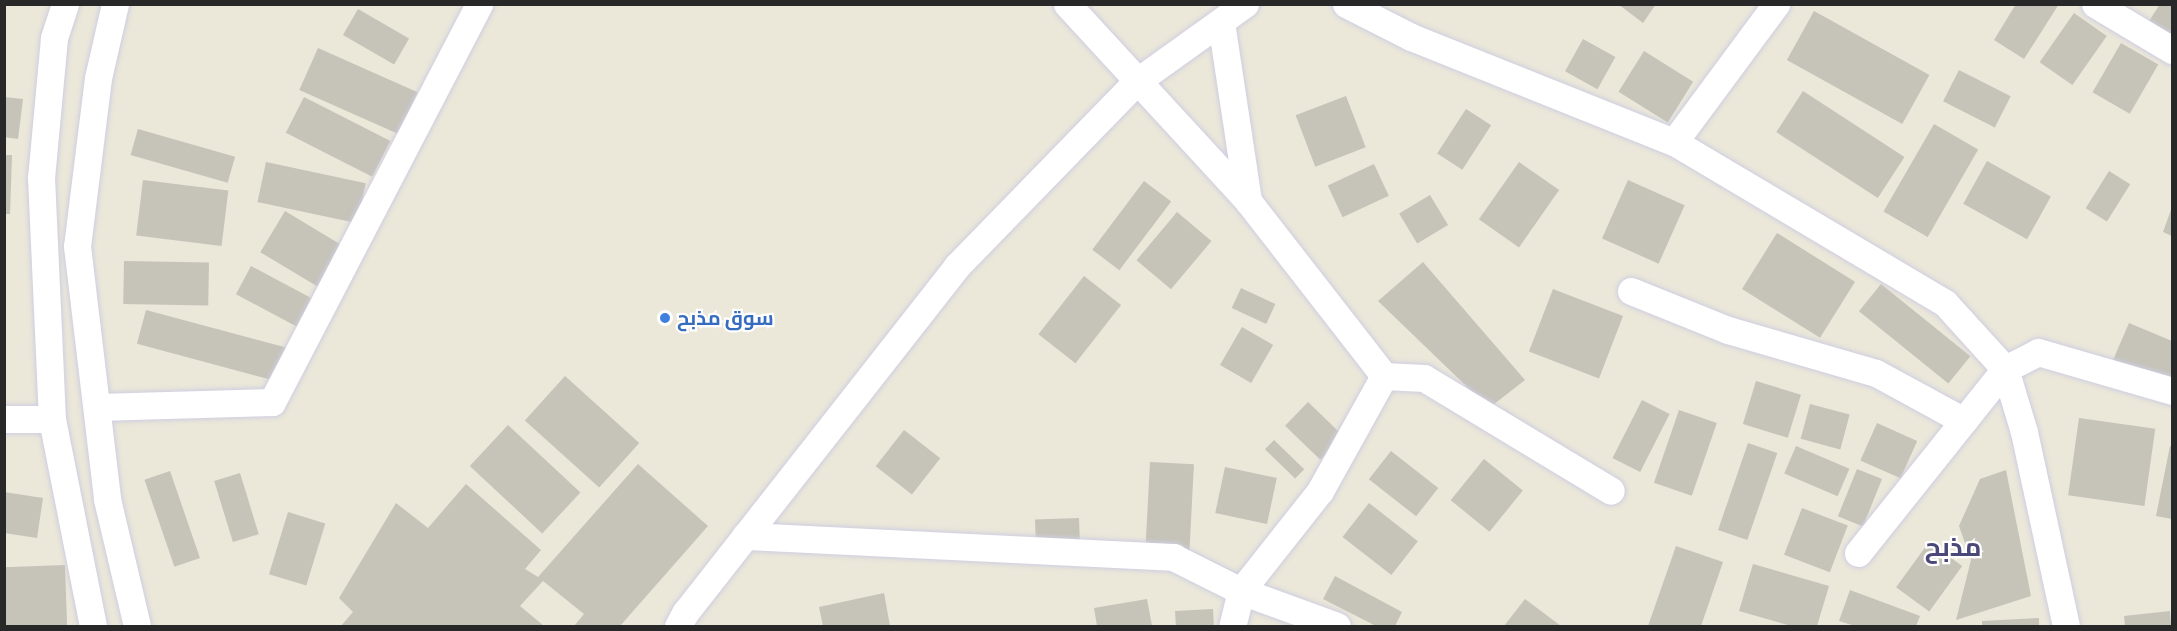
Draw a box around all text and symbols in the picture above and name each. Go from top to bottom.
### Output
place label: سوق مذبح [677,306,774,330]
marker: سوق مذبح [658,311,672,325]
district label: مذبح [1925,532,1981,564]

